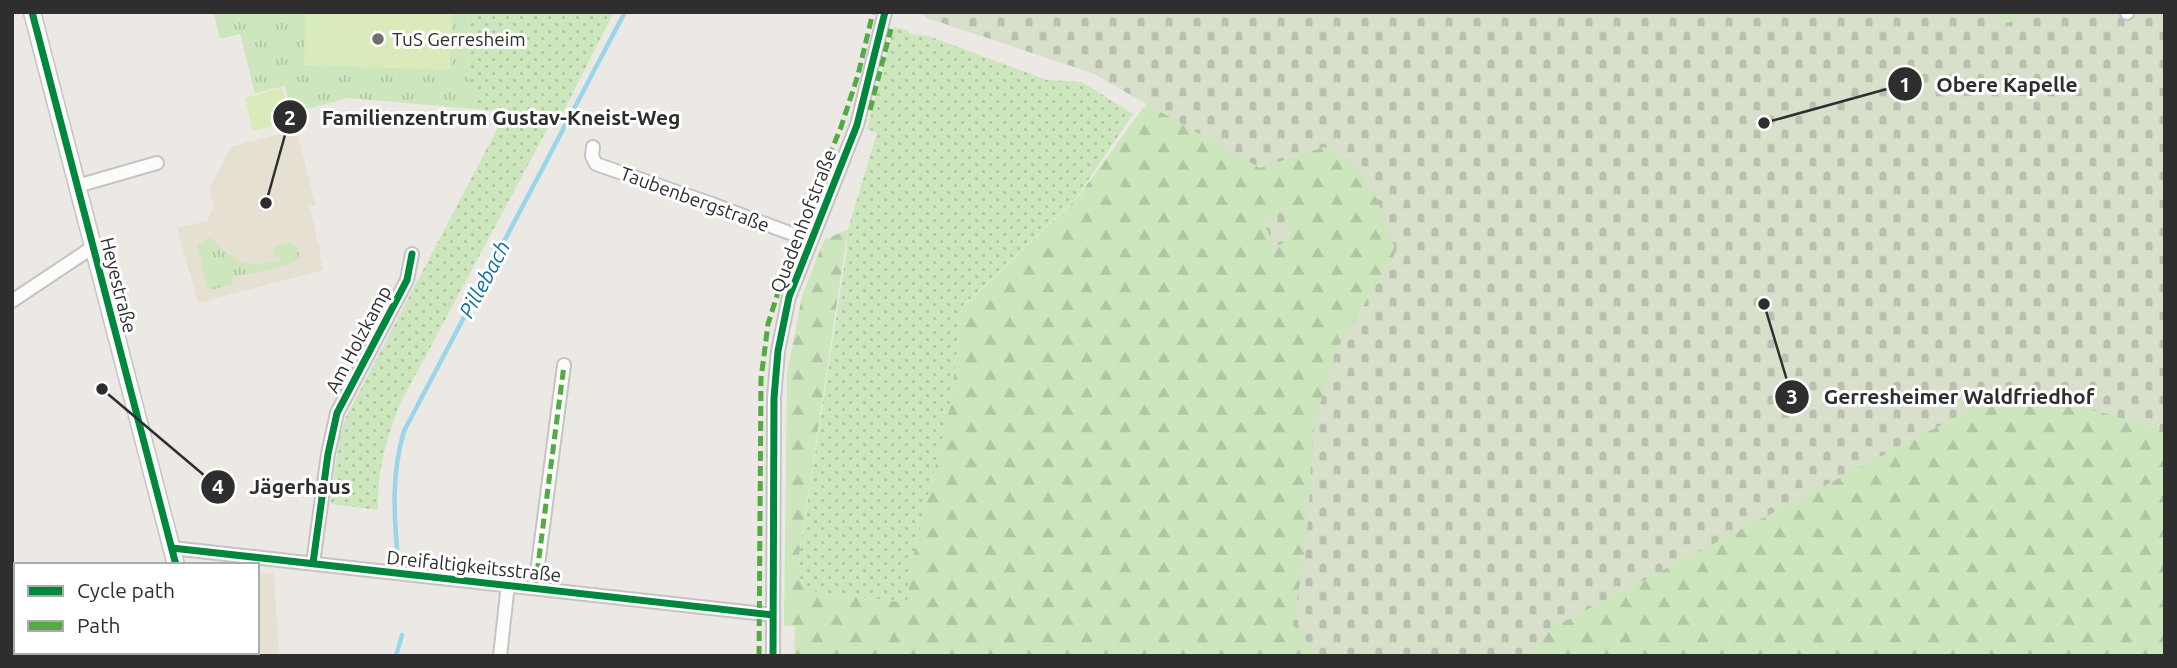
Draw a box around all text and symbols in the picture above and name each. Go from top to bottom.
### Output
place label: TuS Gerresheim [392,28,526,50]
marker: TuS Gerresheim [370,31,386,47]
callout: Obere Kapelle [1888,63,2092,105]
text: 1 [1899,72,1911,96]
text: Obere Kapelle [1936,72,2078,96]
callout: Familienzentrum Gustav-Kneist-Weg [273,96,695,138]
text: 2 [284,105,296,129]
text: Familienzentrum Gustav-Kneist-Weg [322,105,680,129]
street label: Quadenhofstraße [766,146,840,296]
street label: Taubenbergstraße [617,162,773,236]
street label: Heyestraße [96,235,142,335]
water label: Pillebach [454,236,514,322]
street label: Am Holzkamp [321,282,395,396]
callout: Gerresheimer Waldfriedhof [1774,376,2108,418]
text: 3 [1786,384,1798,408]
text: Gerresheimer Waldfriedhof [1824,384,2095,408]
callout: Jägerhaus [200,466,365,508]
text: 4 [212,474,224,498]
text: Jägerhaus [249,474,351,498]
street label: Dreifaltigkeitsstraße [386,546,562,586]
legend [14,563,259,654]
text: Cycle path [77,578,175,602]
text: Path [77,613,120,637]

